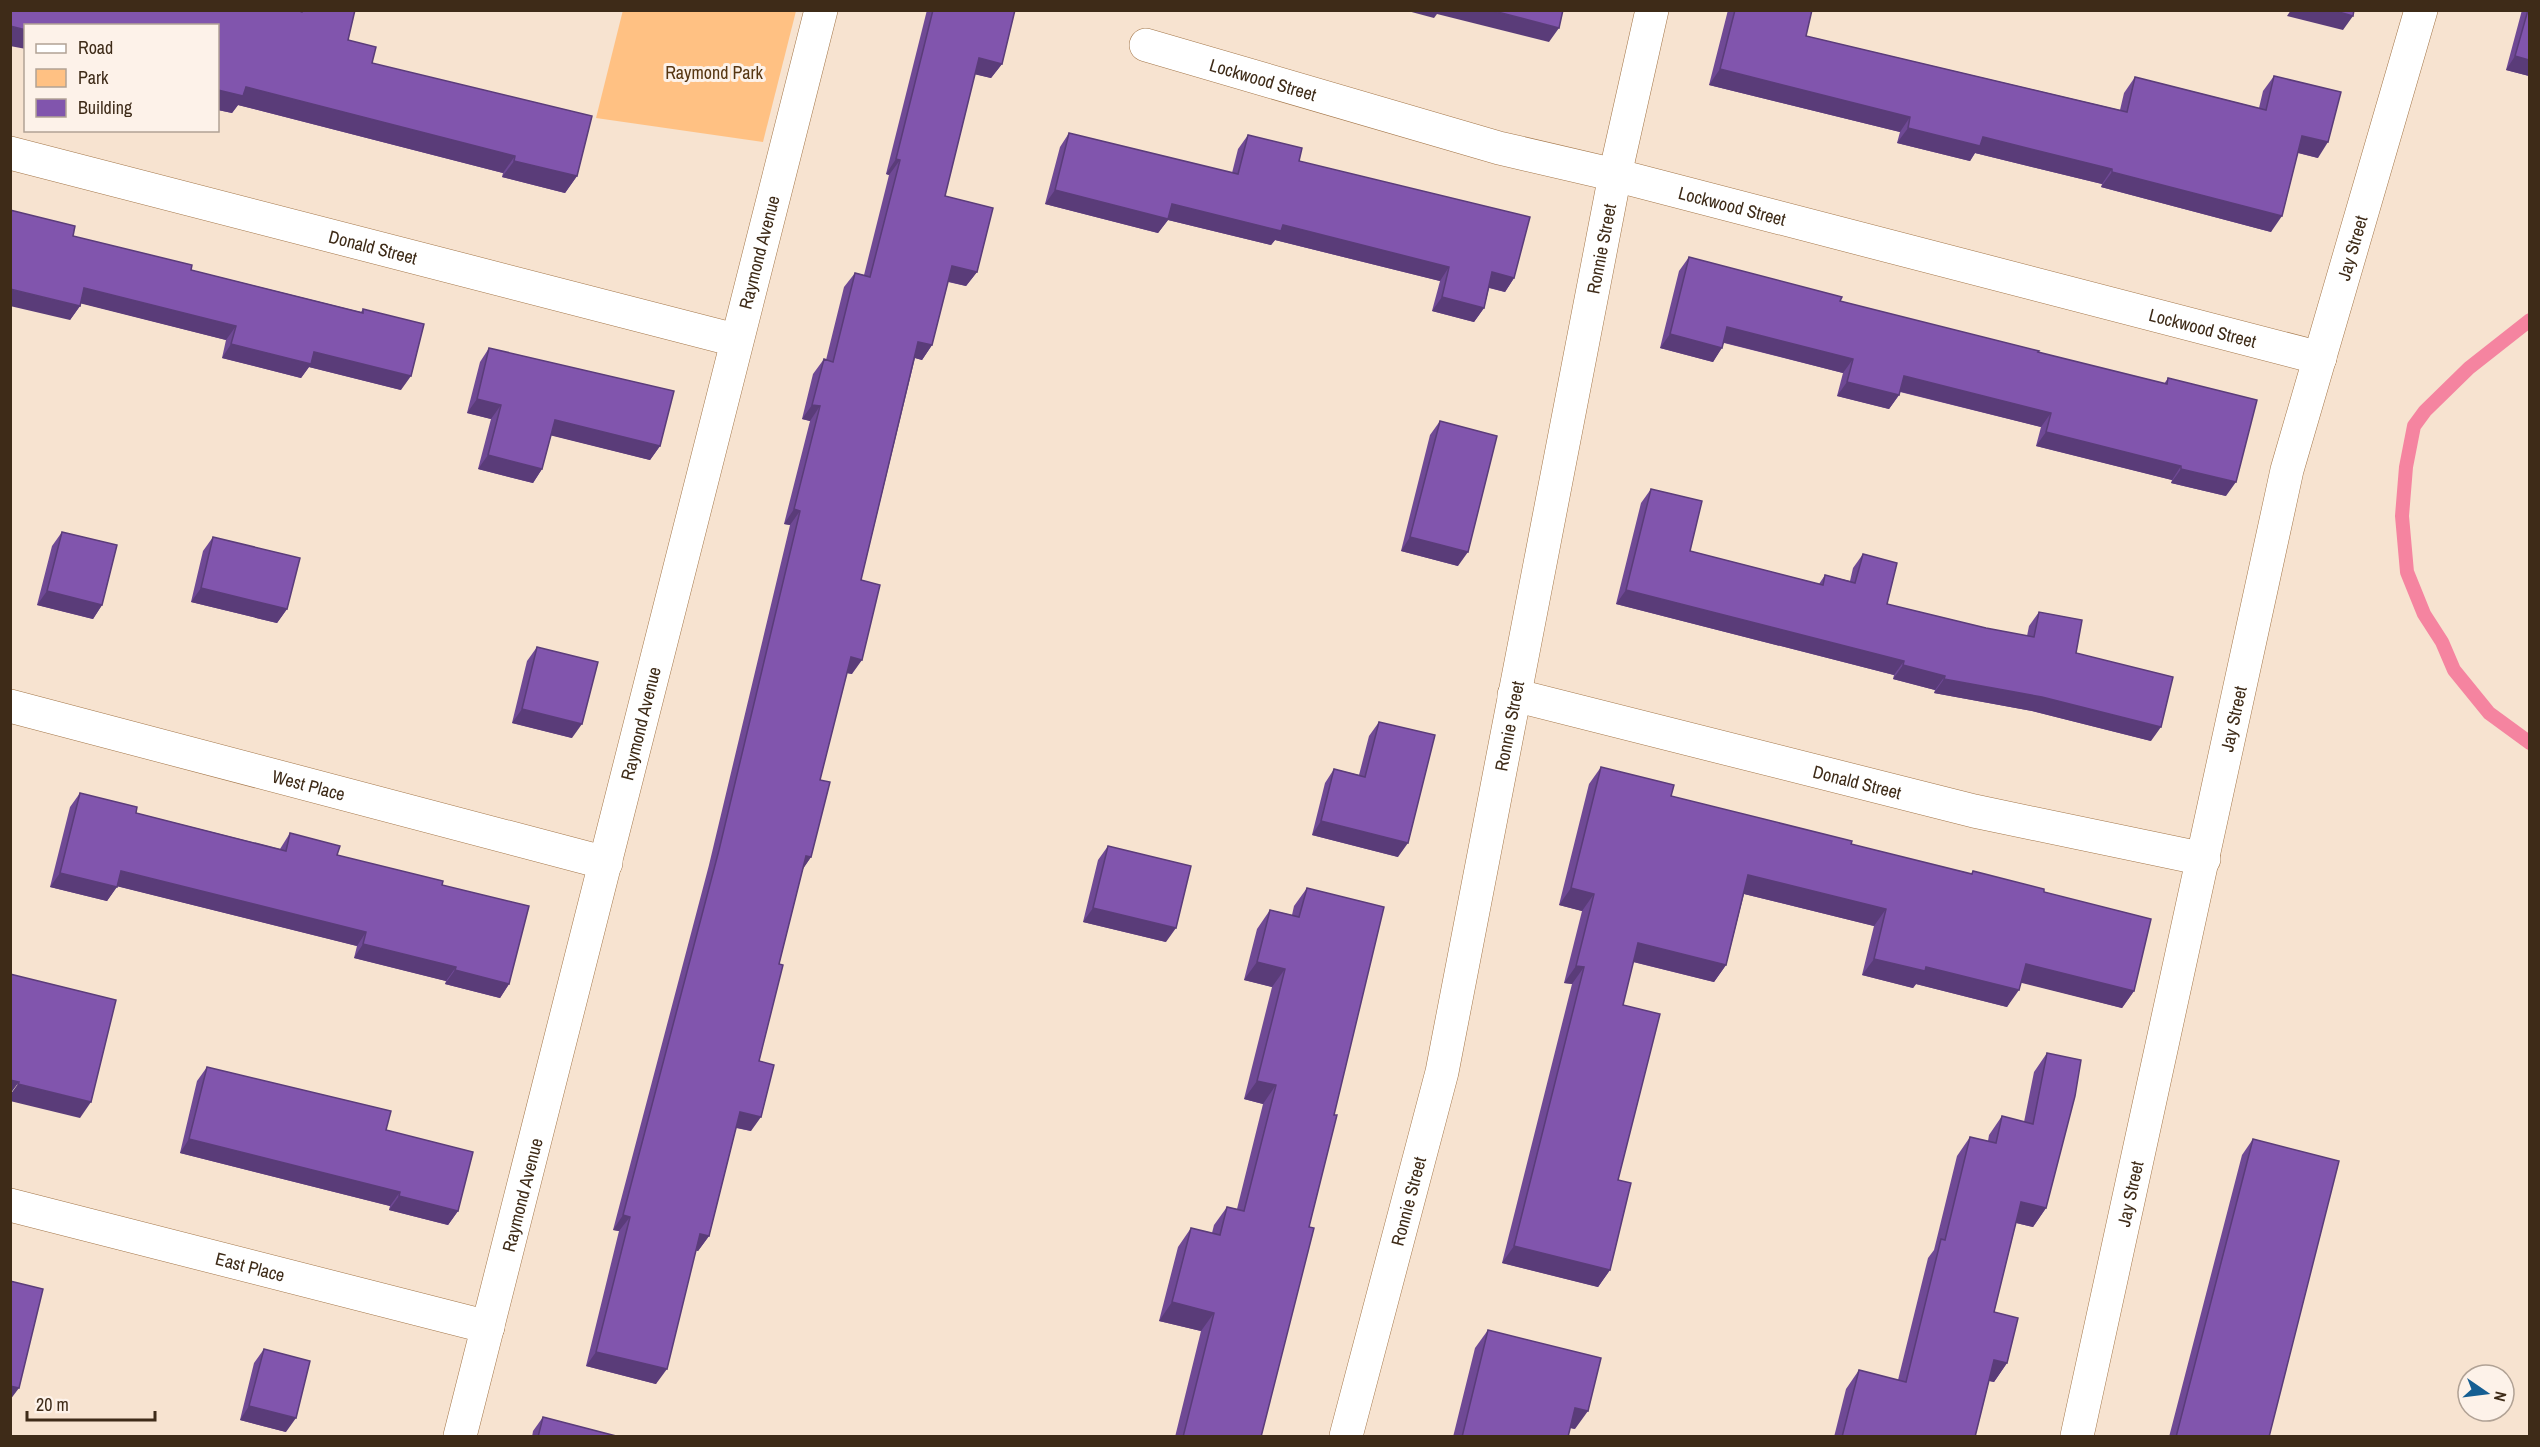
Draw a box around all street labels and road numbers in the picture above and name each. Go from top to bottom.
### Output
street label: Lockwood Street [1207,52,1319,107]
street label: Lockwood Street [1676,180,1789,231]
street label: Raymond Avenue [732,193,785,312]
street label: Ronnie Street [1580,201,1622,296]
street label: Jay Street [2330,212,2373,283]
street label: Donald Street [326,223,420,270]
street label: Lockwood Street [2146,302,2259,353]
street label: Raymond Avenue [614,664,666,783]
street label: Ronnie Street [1488,679,1530,773]
street label: Jay Street [2214,684,2252,754]
street label: Donald Street [1810,758,1904,805]
street label: West Place [270,763,348,806]
street label: Raymond Avenue [495,1135,548,1254]
street label: Ronnie Street [1384,1154,1432,1248]
street label: Jay Street [2110,1158,2149,1229]
street label: East Place [213,1245,288,1287]

